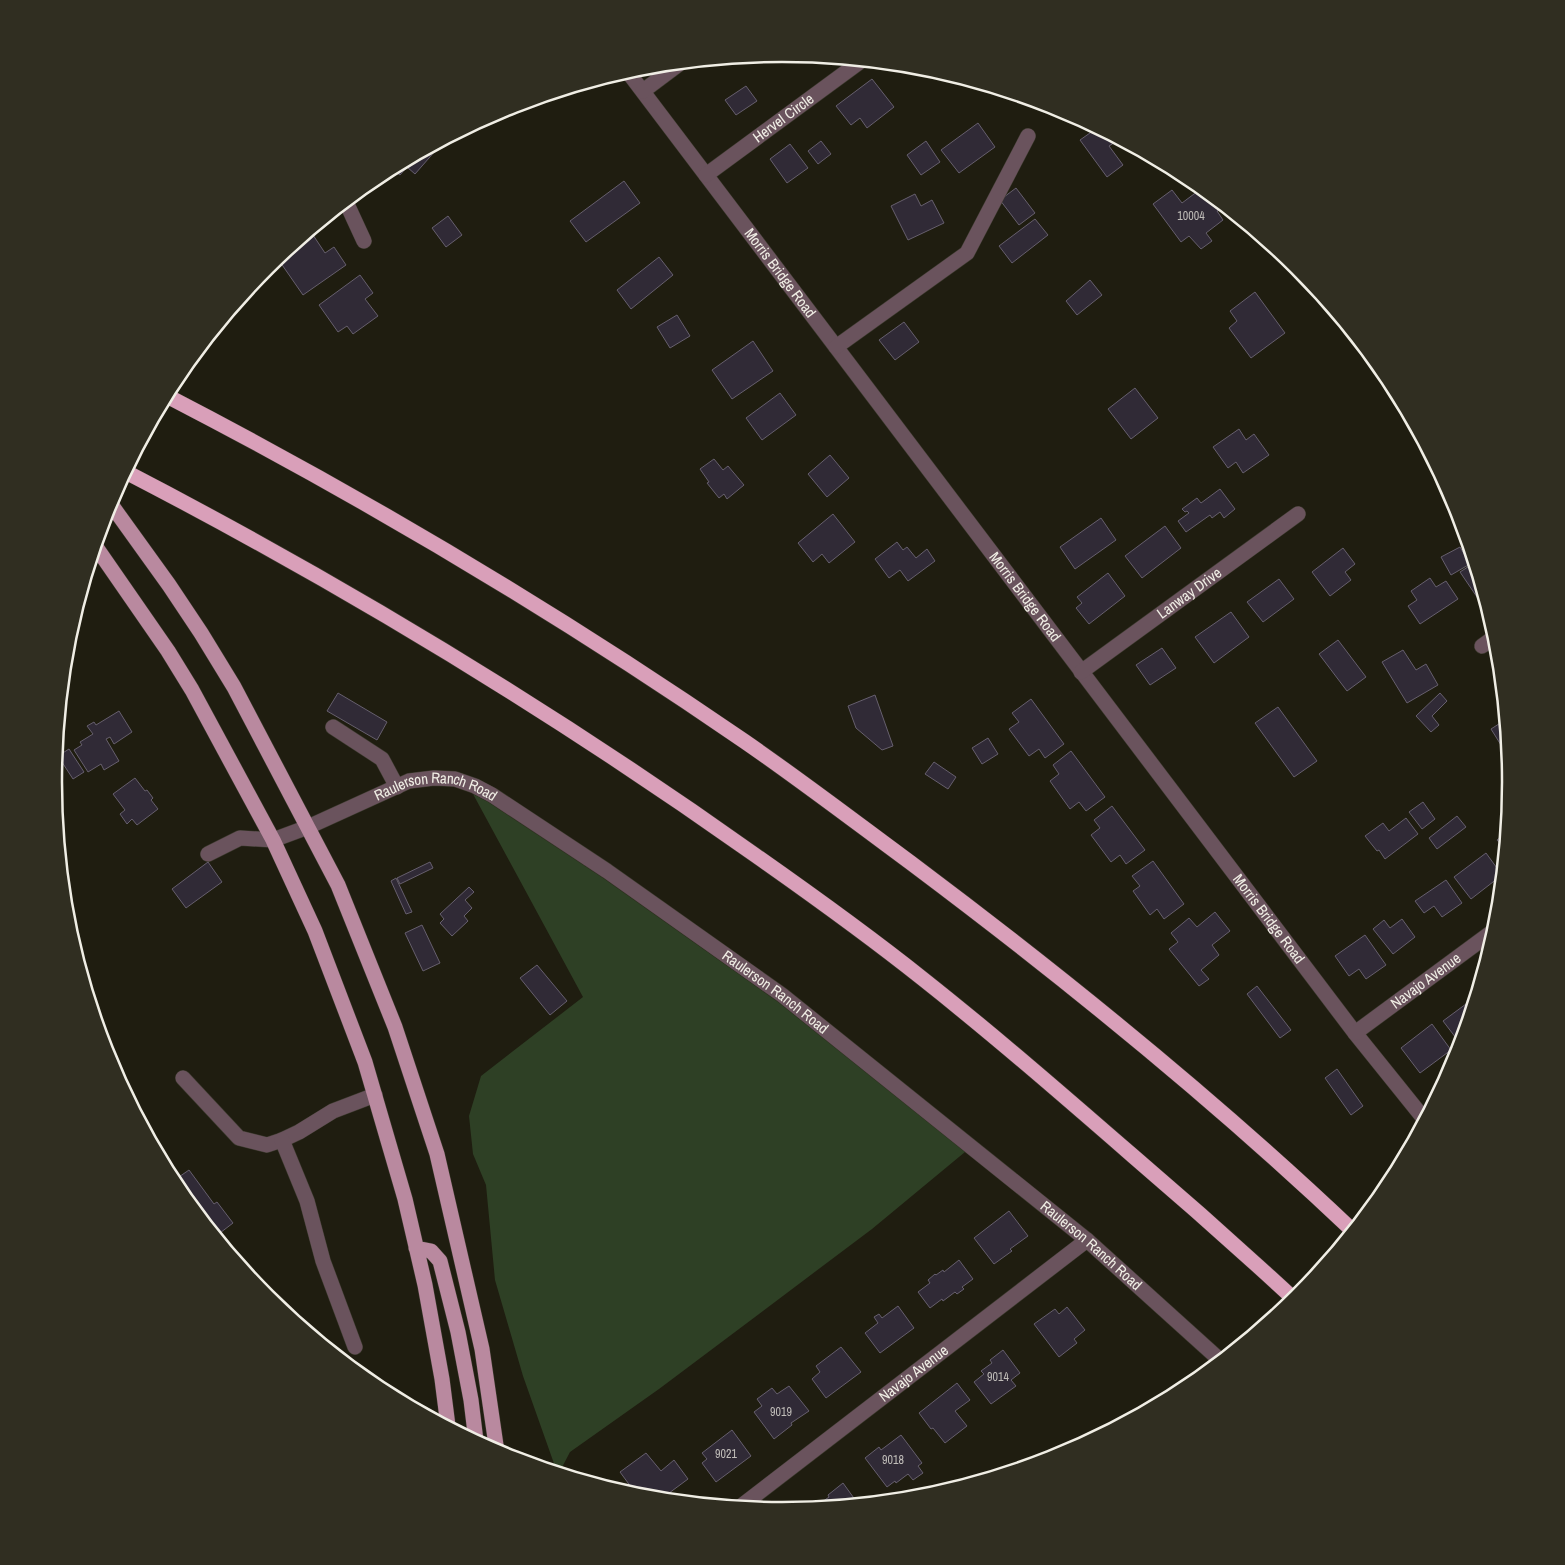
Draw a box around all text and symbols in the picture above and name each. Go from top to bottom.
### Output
street label: Hervel Circle [748,88,818,147]
house number: 10004 [1177,208,1205,224]
street label: Morris Bridge Road [740,223,821,322]
street label: Morris Bridge Road [985,547,1066,646]
street label: Lanway Drive [1152,562,1226,623]
text: Raulerson Ranch Road [371,767,502,806]
street label: Raulerson Ranch Road [370,790,498,810]
street label: Morris Bridge Road [1228,869,1310,968]
street label: Raulerson Ranch Road [718,945,833,1038]
street label: Navajo Avenue [1386,947,1465,1013]
street label: Raulerson Ranch Road [1036,1196,1147,1295]
street label: Navajo Avenue [874,1339,953,1407]
house number: 9014 [987,1369,1009,1385]
house number: 9019 [770,1404,792,1420]
house number: 9021 [715,1446,737,1462]
house number: 9018 [882,1452,904,1468]

